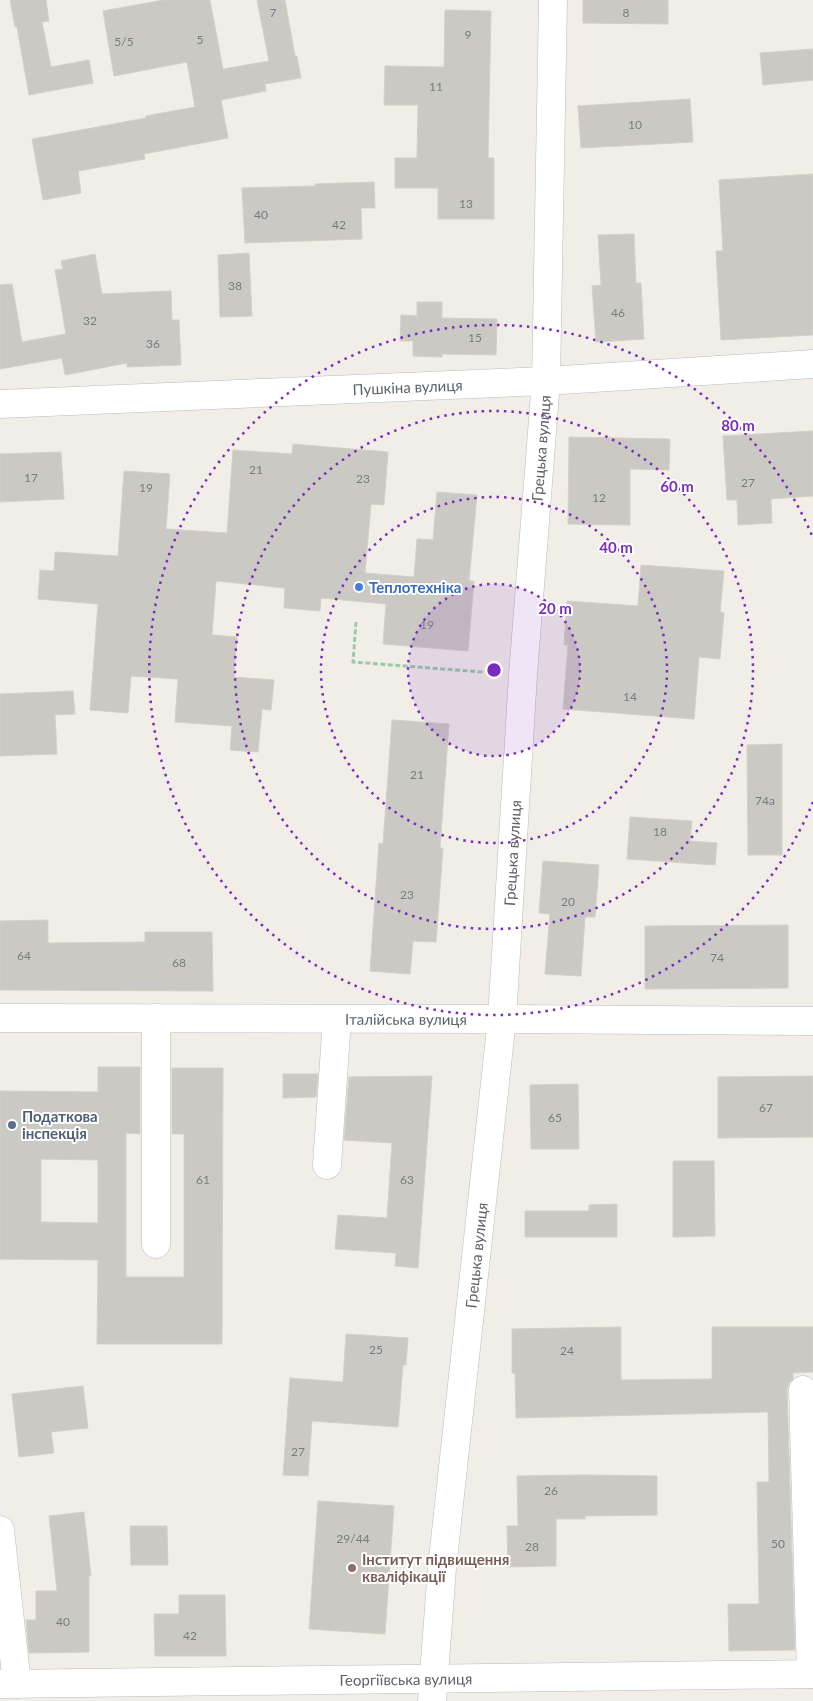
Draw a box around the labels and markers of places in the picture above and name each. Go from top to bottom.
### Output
place label: Теплотехніка [369,578,461,596]
marker: Теплотехніка [353,581,365,593]
centre of rings [485,661,503,679]
place label: Податкова інспекція [22,1107,98,1142]
marker: Податкова інспекція [6,1119,18,1131]
place label: Інститут підвищення кваліфікації [362,1550,509,1585]
marker: Інститут підвищення кваліфікації [346,1562,358,1574]

